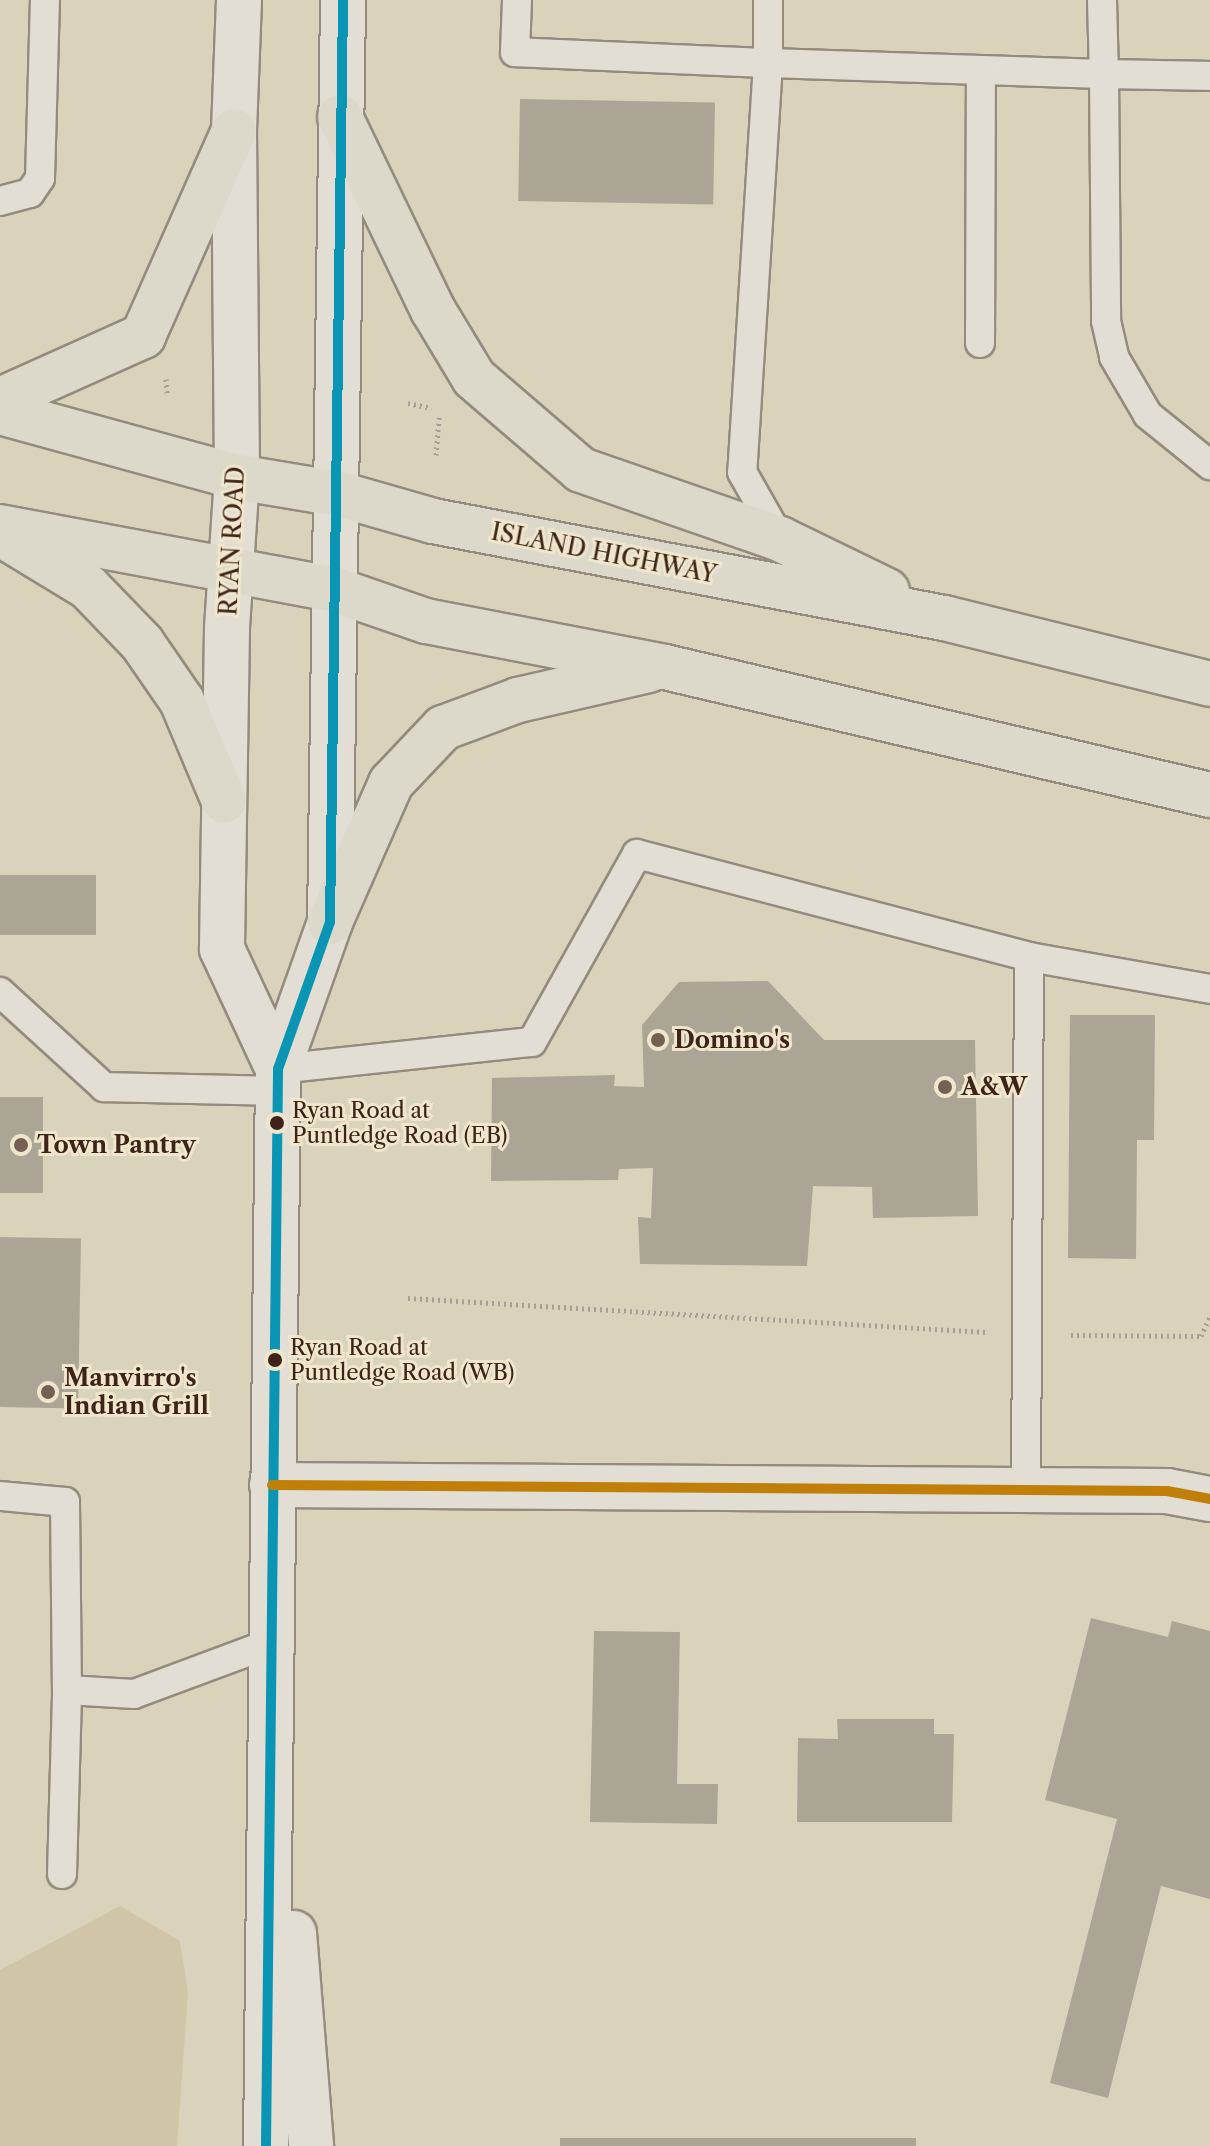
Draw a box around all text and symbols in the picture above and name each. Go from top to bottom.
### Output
street label: RYAN ROAD [214,466,250,616]
street label: ISLAND HIGHWAY [489,517,719,589]
place label: Domino's [674,1026,790,1054]
marker: Domino's [649,1031,667,1049]
place label: A&W [961,1073,1027,1101]
marker: A&W [936,1078,954,1096]
place label: Ryan Road at Puntledge Road (EB) [292,1097,507,1148]
marker: Ryan Road at Puntledge Road (EB) [269,1115,285,1131]
place label: Town Pantry [37,1131,196,1159]
marker: Town Pantry [12,1136,30,1154]
place label: Ryan Road at Puntledge Road (WB) [290,1334,514,1386]
marker: Ryan Road at Puntledge Road (WB) [267,1352,283,1368]
place label: Manvirro's Indian Grill [64,1364,209,1420]
marker: Manvirro's Indian Grill [39,1383,57,1401]

